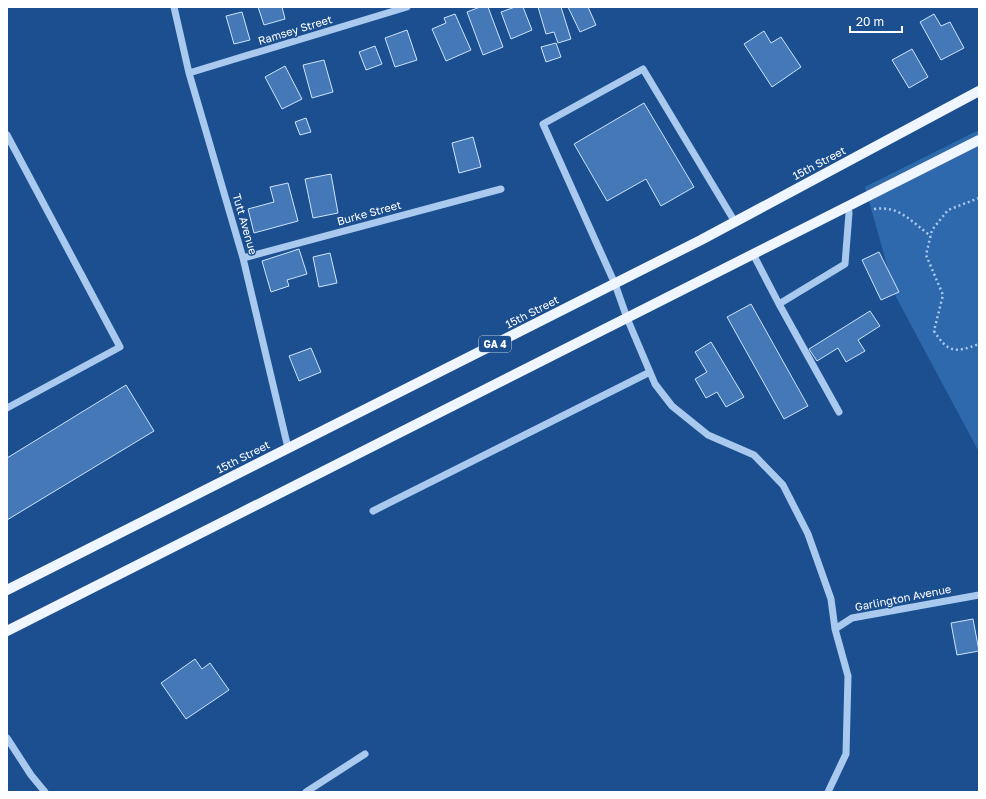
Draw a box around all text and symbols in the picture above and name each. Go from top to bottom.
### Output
scale bar [850,8,902,34]
street label: Ramsey Street [256,12,333,47]
text: 20 m [856,14,884,29]
street label: 15th Street [790,143,848,182]
street label: Tutt Avenue [231,192,260,256]
street label: Burke Street [335,198,402,227]
street label: 15th Street [503,293,561,331]
road number: GA 4 [479,336,511,352]
street label: 15th Street [214,438,272,476]
street label: Garlington Avenue [854,582,952,613]

